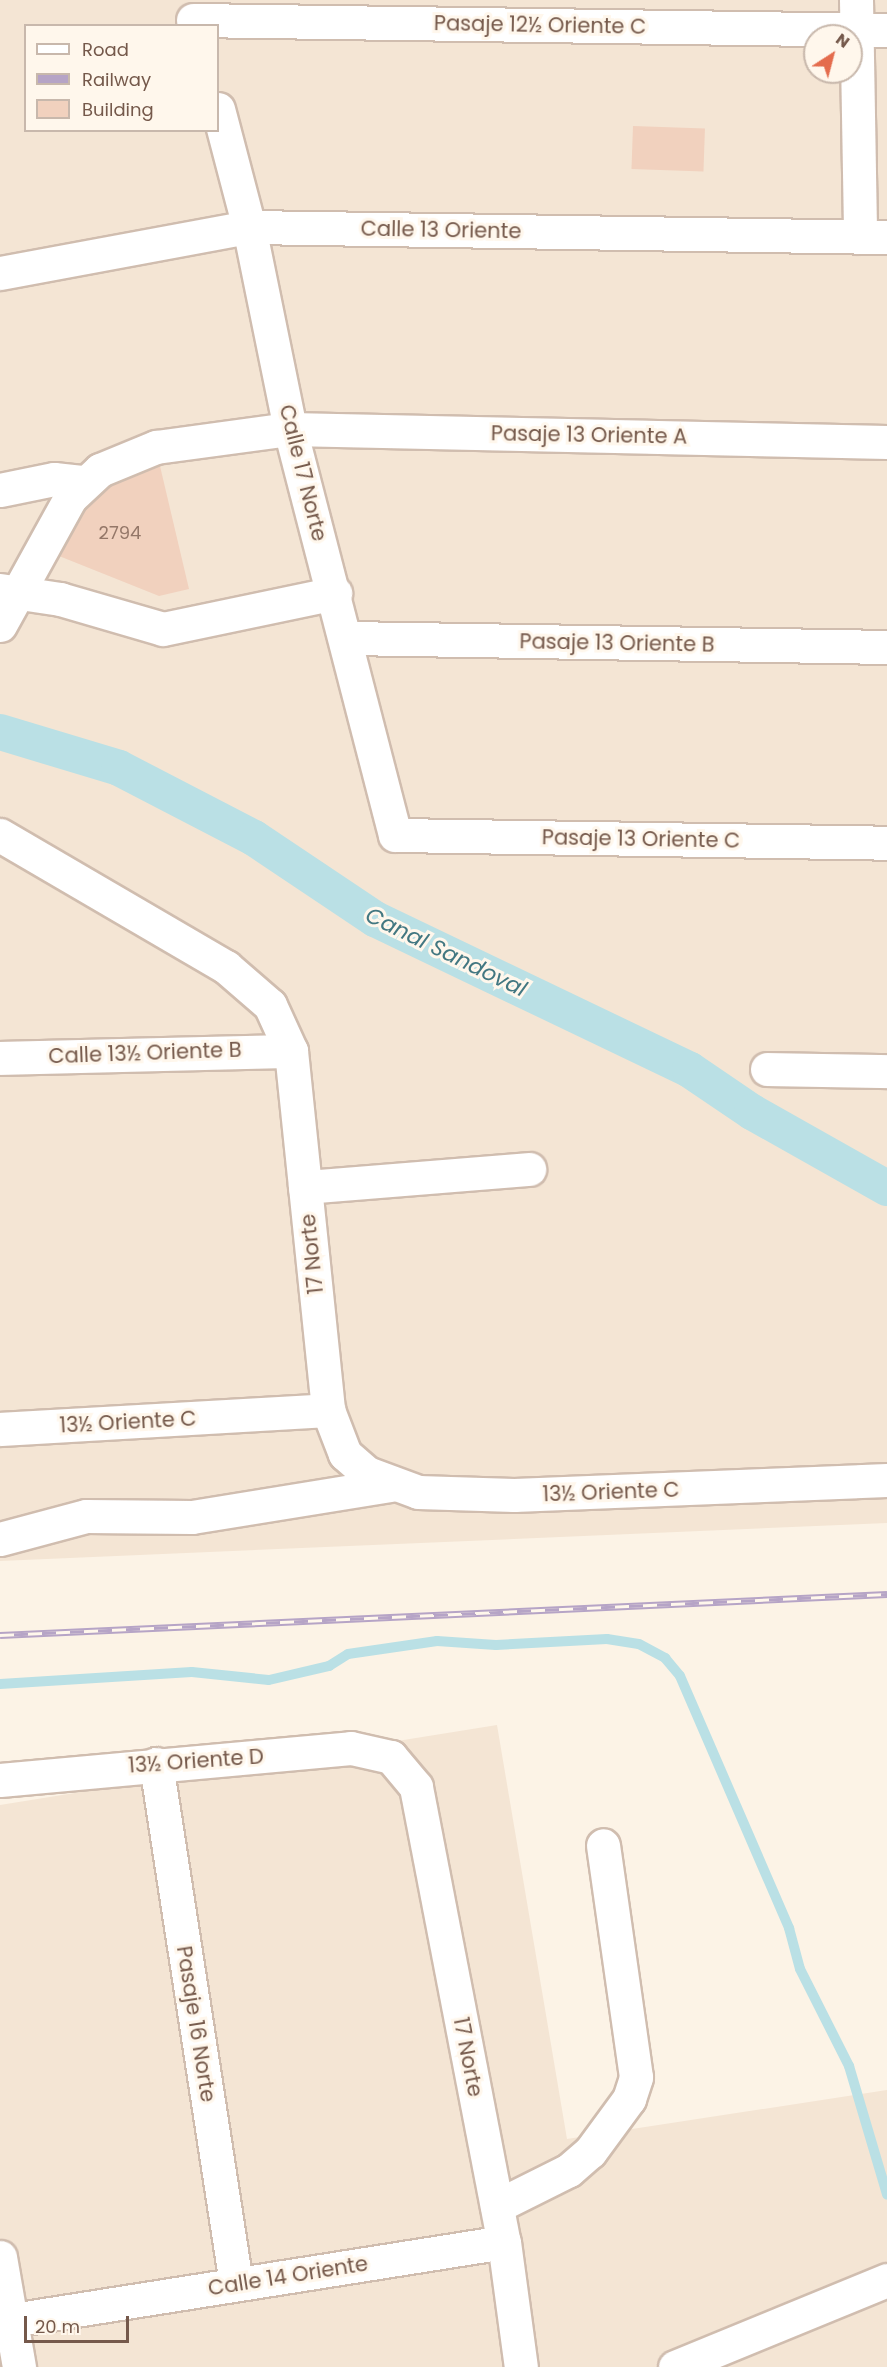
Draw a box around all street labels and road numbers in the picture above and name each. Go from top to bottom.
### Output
street label: Pasaje 12½ Oriente C [434,11,646,39]
street label: Calle 13 Oriente [360,216,522,244]
street label: Calle 17 Norte [274,402,332,544]
street label: Pasaje 13 Oriente A [491,421,687,449]
street label: Pasaje 13 Oriente B [519,629,715,657]
street label: Pasaje 13 Oriente C [542,825,740,853]
street label: Calle 13½ Oriente B [48,1037,242,1069]
street label: 17 Norte [295,1213,329,1295]
street label: 13½ Oriente C [59,1406,197,1438]
street label: 13½ Oriente C [542,1477,680,1507]
street label: 13½ Oriente D [127,1744,265,1778]
street label: Pasaje 16 Norte [171,1944,221,2104]
street label: 17 Norte [448,2015,488,2099]
street label: Calle 14 Oriente [206,2251,370,2301]

